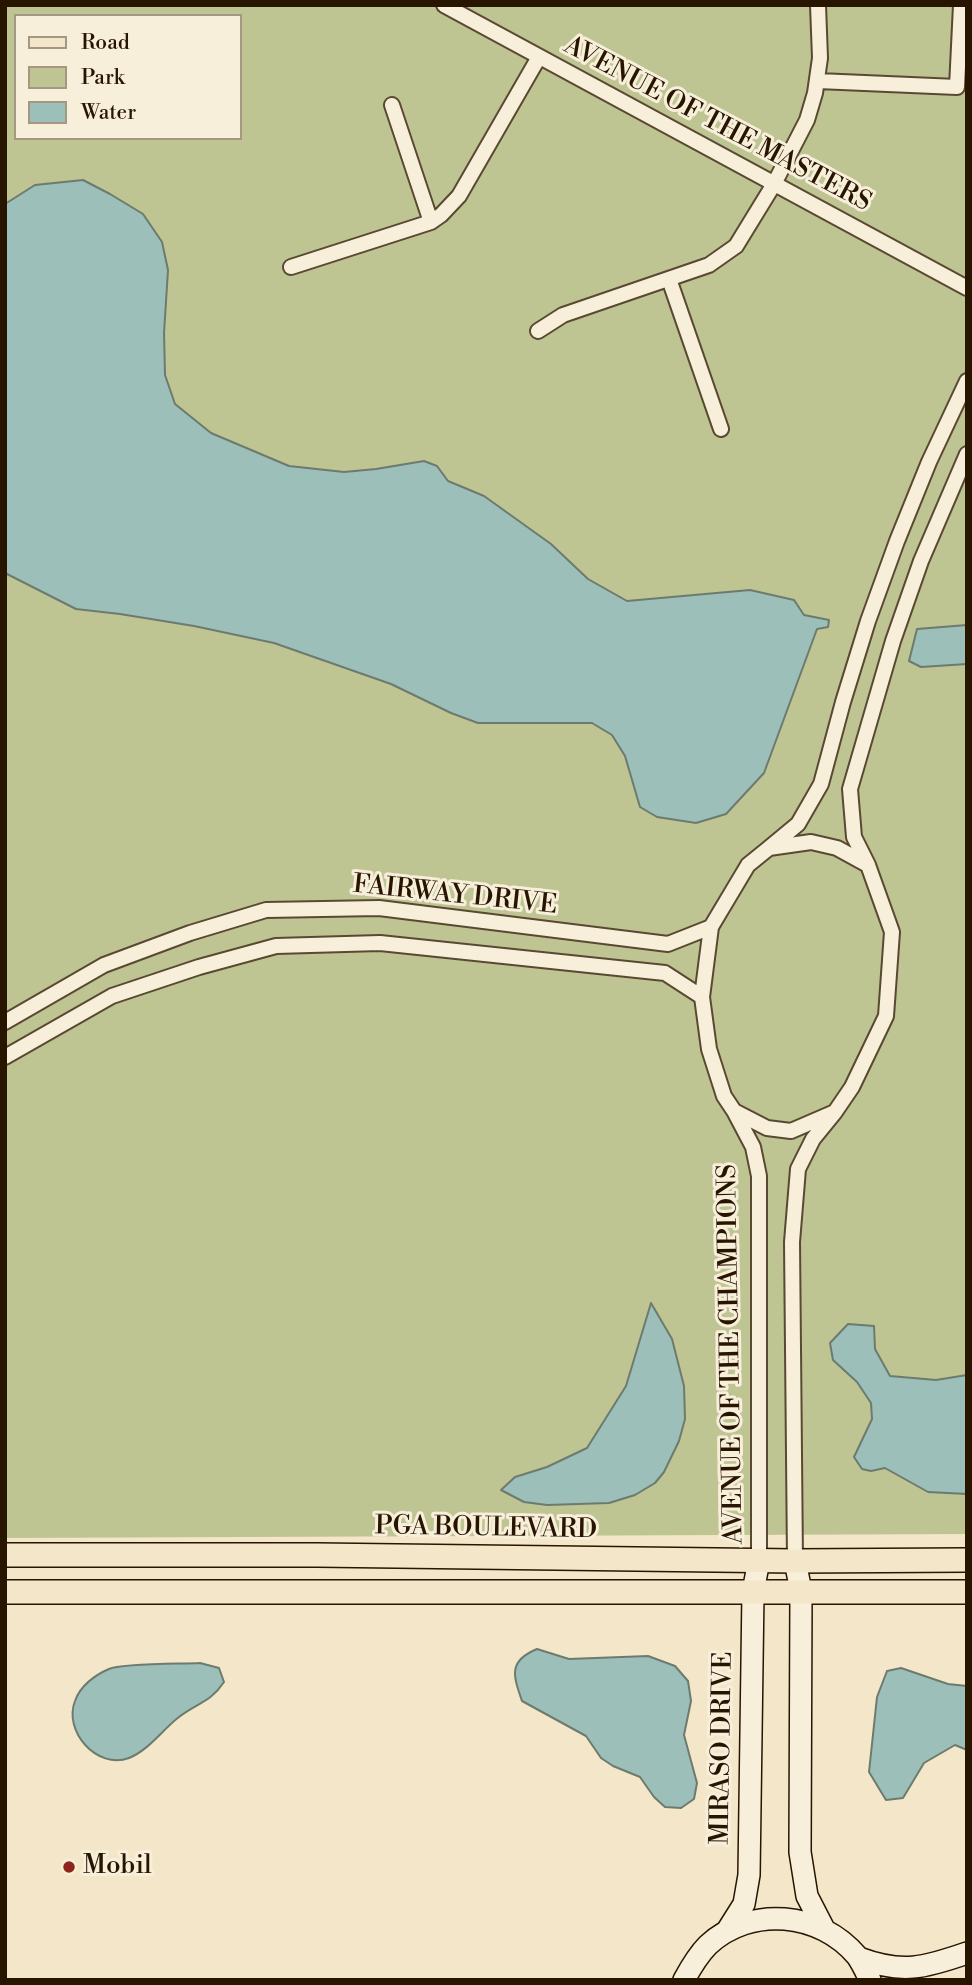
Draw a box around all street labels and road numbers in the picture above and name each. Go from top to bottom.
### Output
street label: AVENUE OF THE MASTERS [558,31,876,219]
street label: FAIRWAY DRIVE [351,870,559,922]
street label: AVENUE OF THE CHAMPIONS [713,1164,751,1544]
street label: PGA BOULEVARD [375,1511,597,1547]
street label: MIRASO DRIVE [706,1651,740,1845]

